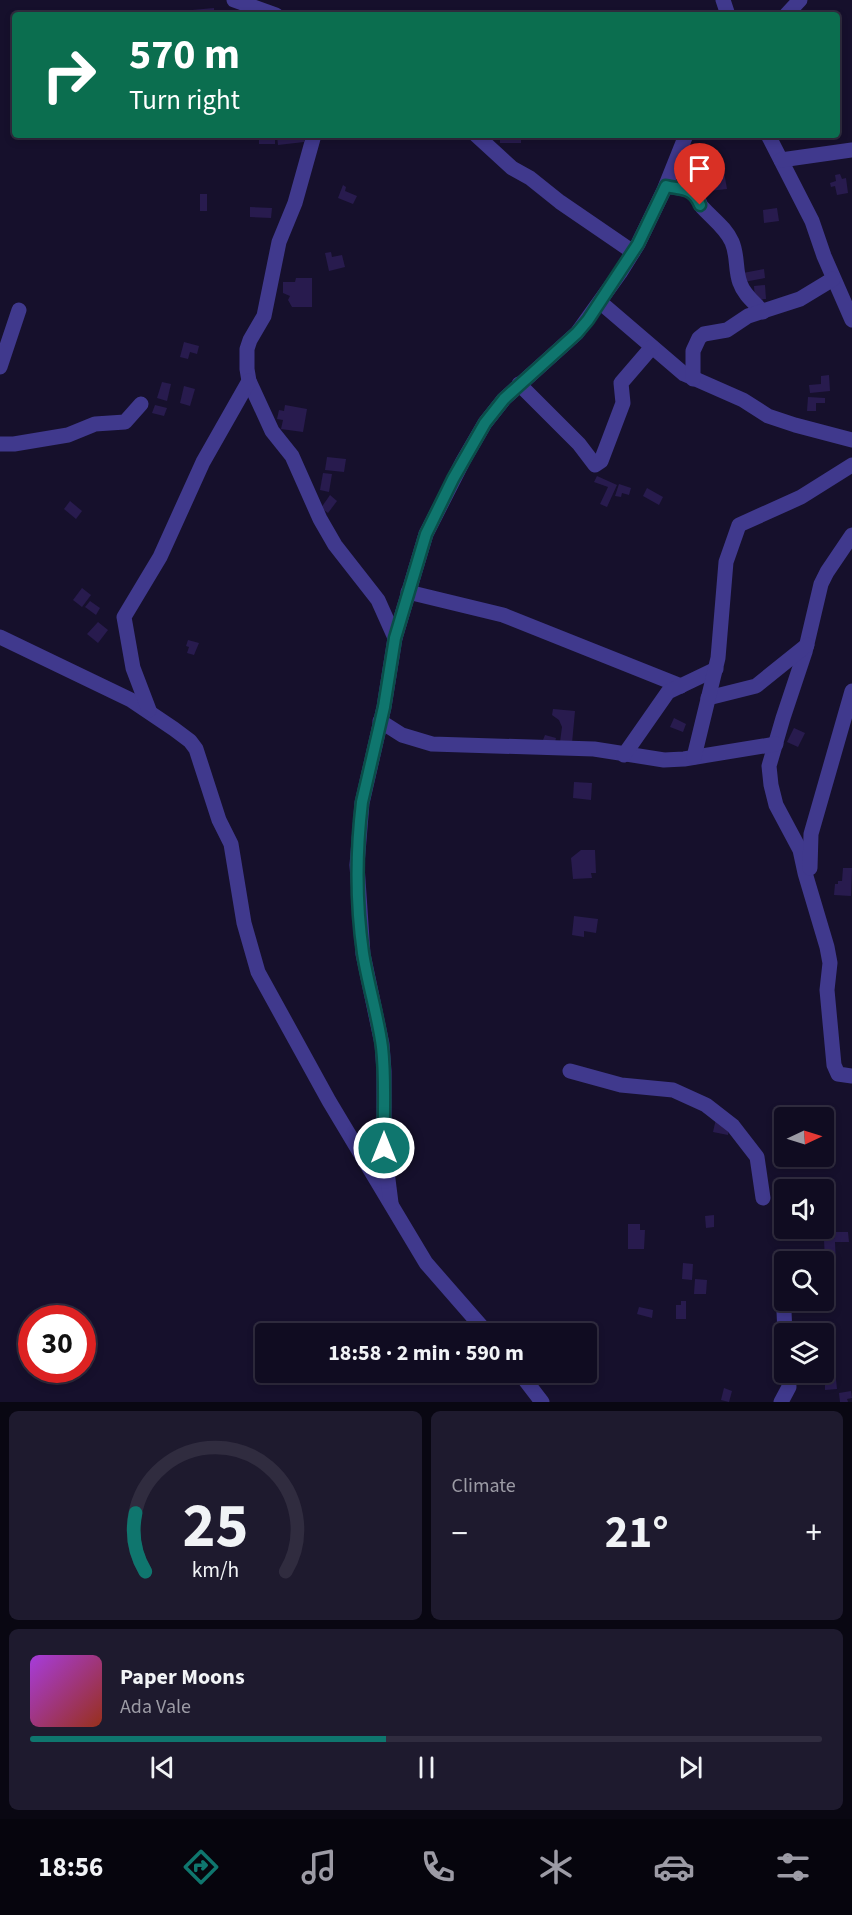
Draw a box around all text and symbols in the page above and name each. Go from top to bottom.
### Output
text: 570 m [129,25,240,85]
icon: right [30,36,108,114]
text: Turn right [129,81,240,120]
pin [674,143,725,205]
icon: arrive [683,152,716,185]
north arrow [774,1107,834,1167]
map controls [774,1107,834,1383]
position arrow [352,1116,416,1180]
button: sound [774,1179,834,1239]
button: search [774,1251,834,1311]
speed limit sign: 30 [18,1305,96,1383]
button: layers [774,1323,834,1383]
text: 18:58 · 2 min · 590 m [328,1337,524,1369]
text: Climate [452,1472,516,1500]
text: 25 [182,1482,248,1571]
text: 21° [605,1501,669,1565]
text: − [452,1510,468,1557]
text: + [806,1510,822,1557]
text: km/h [191,1556,239,1587]
text: Paper Moons [120,1661,245,1693]
text: Ada Vale [120,1693,191,1721]
icon: previous [146,1751,179,1784]
icon: pause [410,1751,443,1784]
icon: next [674,1751,707,1784]
icon: directions [180,1846,222,1888]
icon: music [298,1846,340,1888]
icon: phone [417,1846,459,1888]
icon: climate [535,1846,577,1888]
icon: car [653,1846,695,1888]
icon: filters [772,1846,814,1888]
text: 18:56 [38,1848,103,1887]

